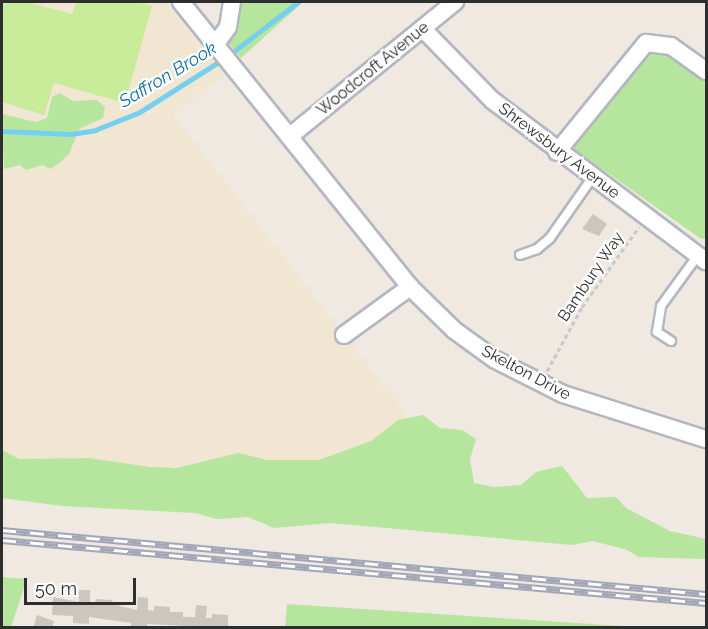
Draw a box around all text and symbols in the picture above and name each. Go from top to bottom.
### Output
street label: Woodcroft Avenue [313,18,433,120]
water label: Saffron Brook [115,37,221,113]
street label: Shrewsbury Avenue [494,99,624,203]
street label: Bambury Way [554,228,628,326]
street label: Skelton Drive [478,342,574,404]
scale bar [27,566,140,604]
text: 50 m [35,578,77,599]

